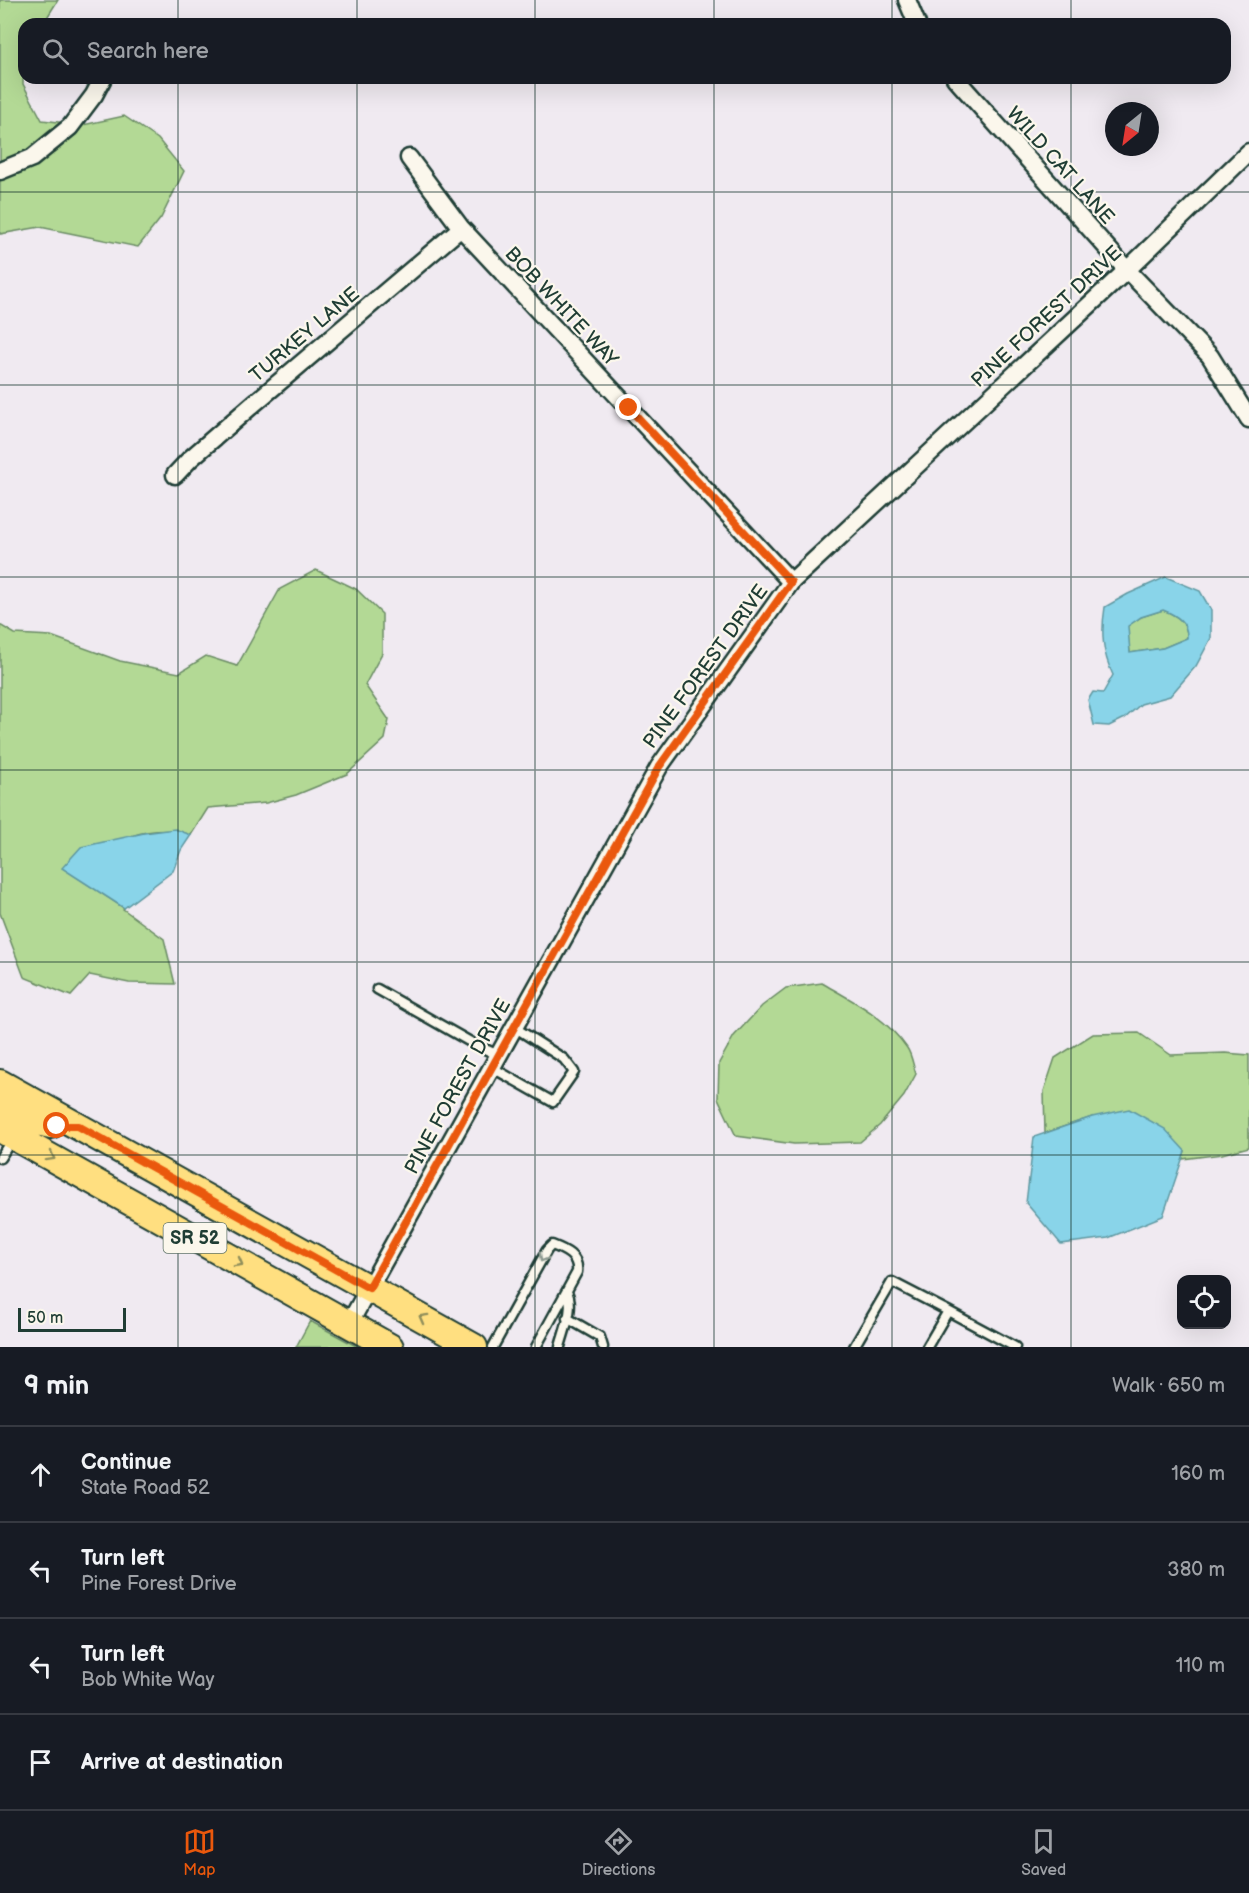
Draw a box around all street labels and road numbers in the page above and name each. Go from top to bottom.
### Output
street label: WILD CAT LANE [1001,102,1119,229]
street label: PINE FOREST DRIVE [967,241,1127,393]
street label: BOB WHITE WAY [500,242,623,372]
street label: TURKEY LANE [245,282,364,388]
street label: PINE FOREST DRIVE [638,580,773,753]
street label: PINE FOREST DRIVE [400,995,516,1178]
road number: SR 52 [164,1223,226,1253]

